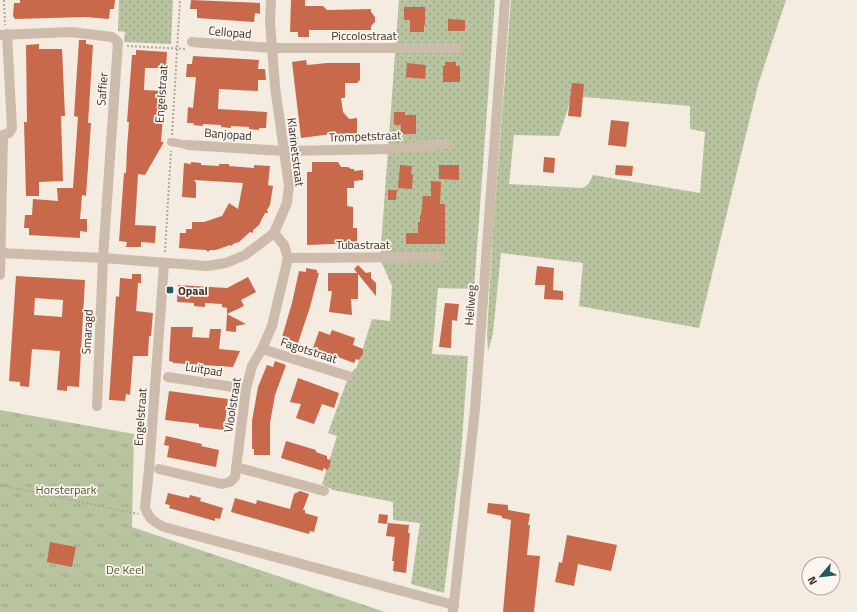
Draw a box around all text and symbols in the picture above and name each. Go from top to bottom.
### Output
street label: Cellopad [208,21,252,43]
street label: Piccolostraat [331,26,398,45]
street label: Engelstraat [149,63,173,124]
street label: Saffier [91,72,113,106]
street label: Klarinetstraat [282,116,310,188]
street label: Banjopad [204,123,252,145]
street label: Trompetstraat [328,125,402,147]
street label: Tubastraat [336,235,391,254]
place label: Opaal [178,281,208,300]
street label: Heilweg [459,284,481,326]
marker: Opaal [165,285,175,295]
street label: Smaragd [76,309,98,355]
street label: Fagotstraat [278,332,341,368]
street label: Luitpad [184,357,224,381]
street label: Vioolstraat [218,375,246,434]
street label: Engelstraat [128,386,152,447]
park label: Horsterpark [36,480,97,499]
north arrow [801,556,841,596]
park label: De Keel [106,560,144,579]
text: N [803,574,821,588]

